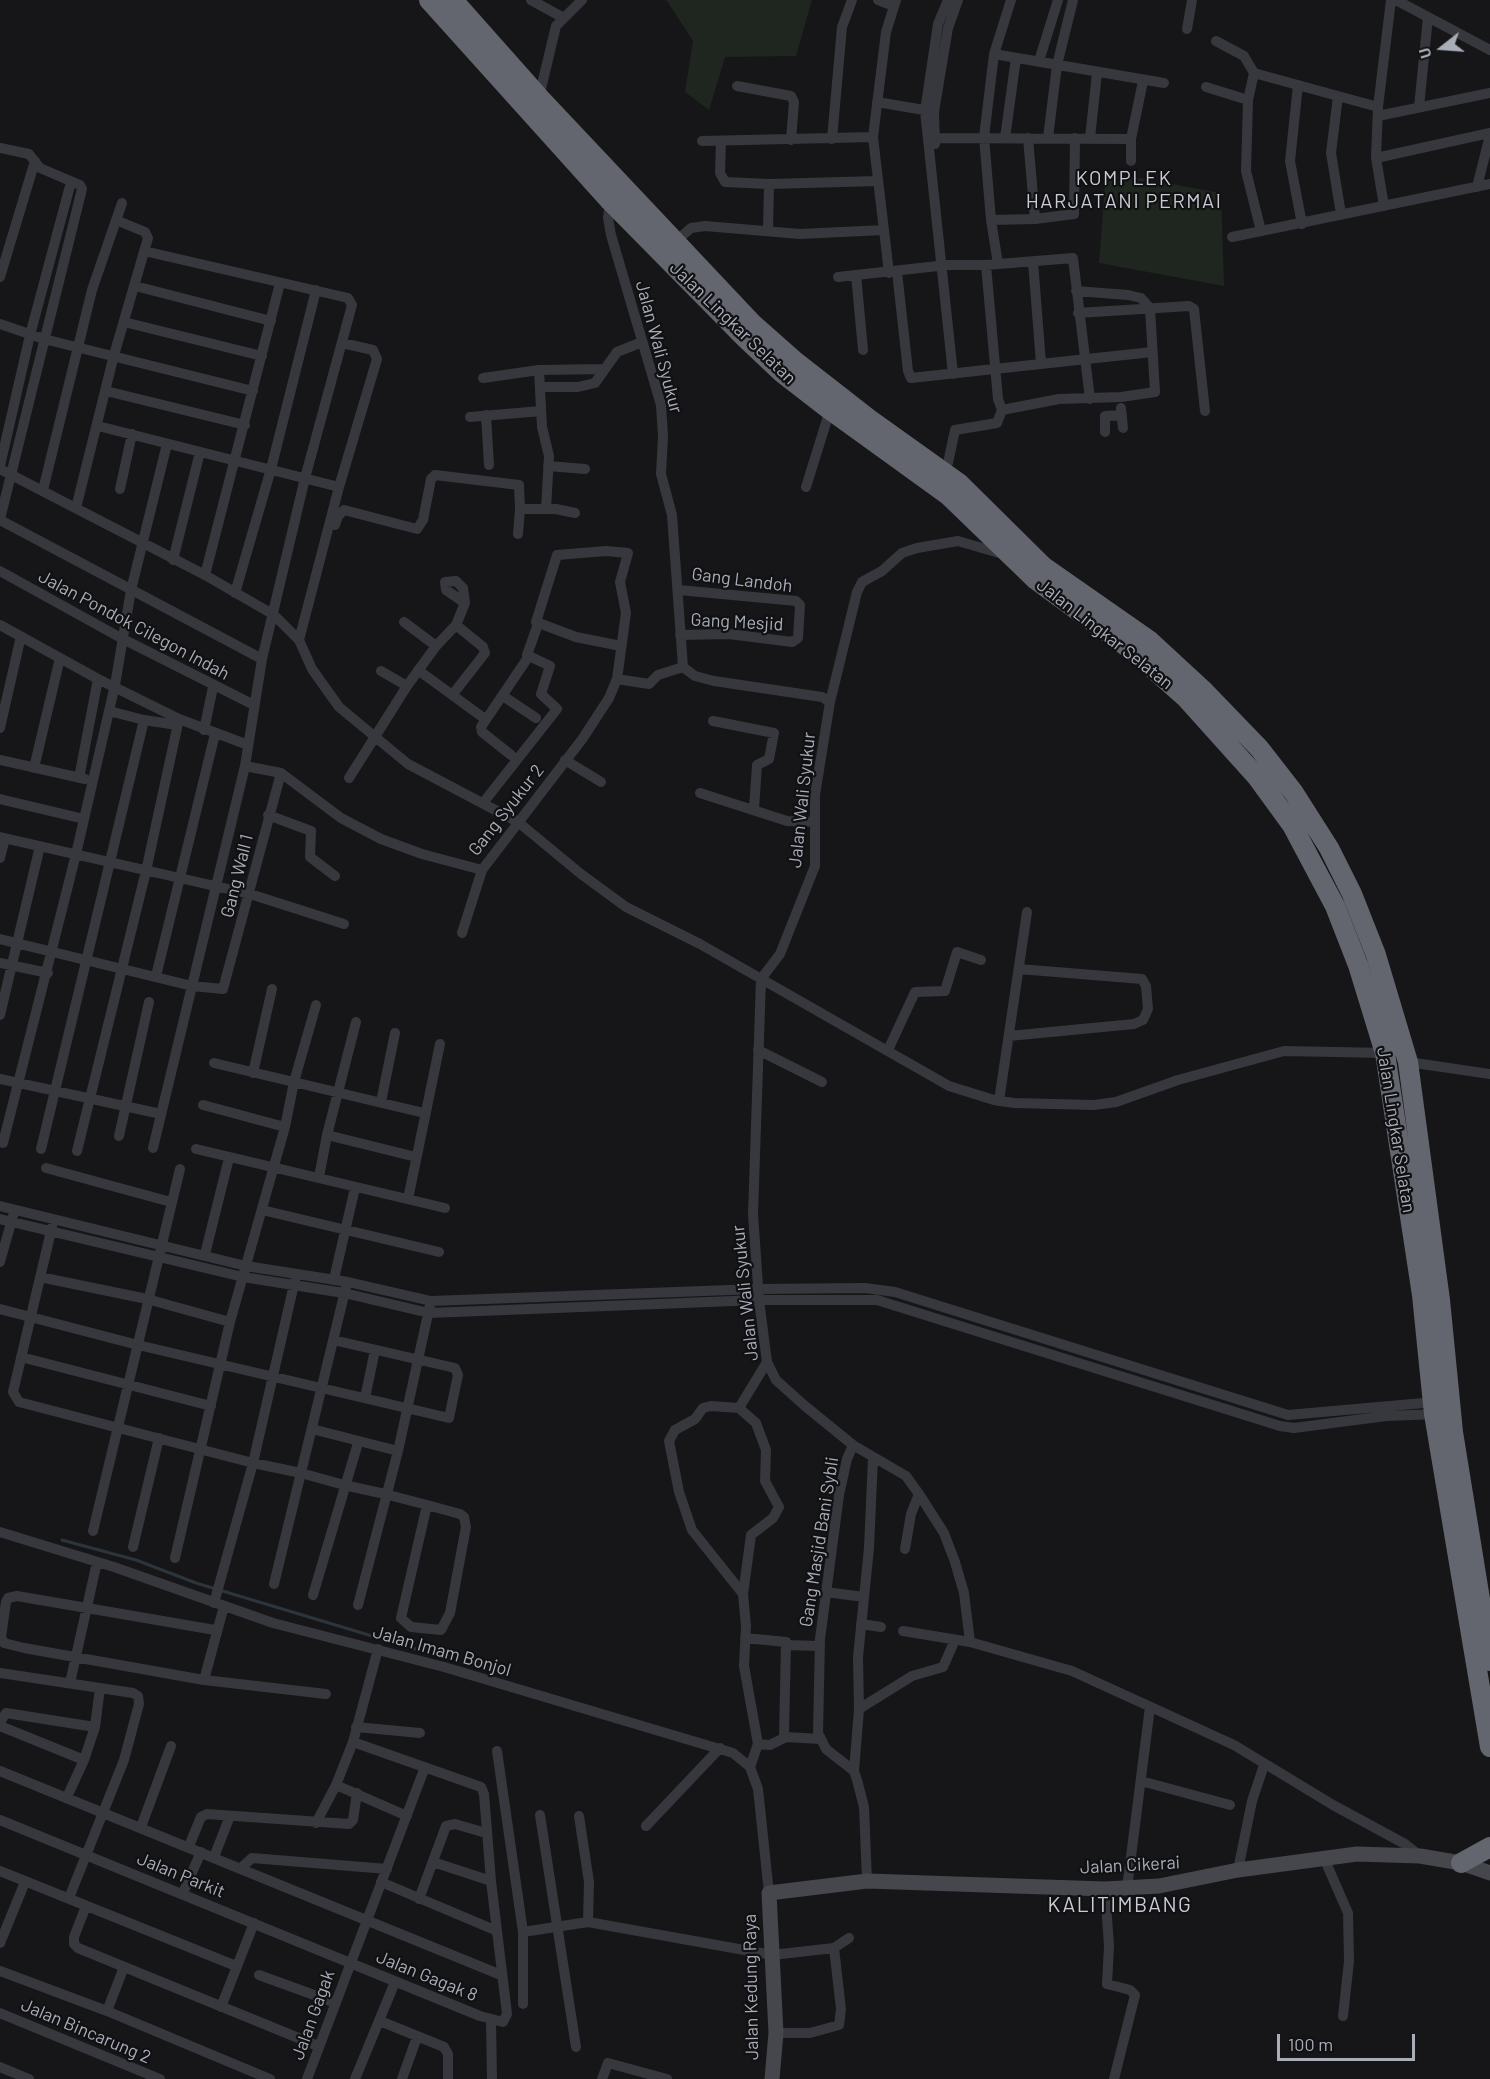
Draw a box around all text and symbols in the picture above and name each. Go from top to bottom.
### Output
north arrow [1412,18,1472,78]
text: U [1414,46,1435,61]
district label: KOMPLEK HARJATANI PERMAI [1026,166,1222,213]
street label: Jalan Lingkar Selatan [665,257,801,389]
street label: Jalan Wali Syukur [631,278,687,416]
street label: Gang Landoh [690,563,794,597]
street label: Jalan Pondok Cilegon Indah [35,565,233,685]
street label: Jalan Lingkar Selatan [1032,574,1178,694]
street label: Gang Mesjid [690,609,784,635]
street label: Jalan Wali Syukur [784,731,820,869]
street label: Gang Syukur 2 [464,760,548,860]
street label: Gang Wall 1 [216,832,258,920]
street label: Jalan Lingkar Selatan [1372,1046,1420,1214]
street label: Jalan Wali Syukur [727,1224,763,1362]
street label: Gang Masjid Bani Sybli [795,1455,843,1629]
street label: Jalan Imam Bonjol [370,1621,514,1681]
street label: Jalan Parkit [134,1848,228,1902]
street label: Jalan Cikerai [1079,1852,1181,1878]
district label: KALITIMBANG [1048,1892,1192,1918]
street label: Jalan Kedung Raya [739,1914,763,2060]
street label: Jalan Gagak 8 [373,1946,481,2006]
street label: Jalan Gagak [287,1967,339,2063]
street label: Jalan Bincarung 2 [18,1994,154,2068]
scale bar [1280,2022,1418,2060]
text: 100 m [1288,2033,1333,2055]

